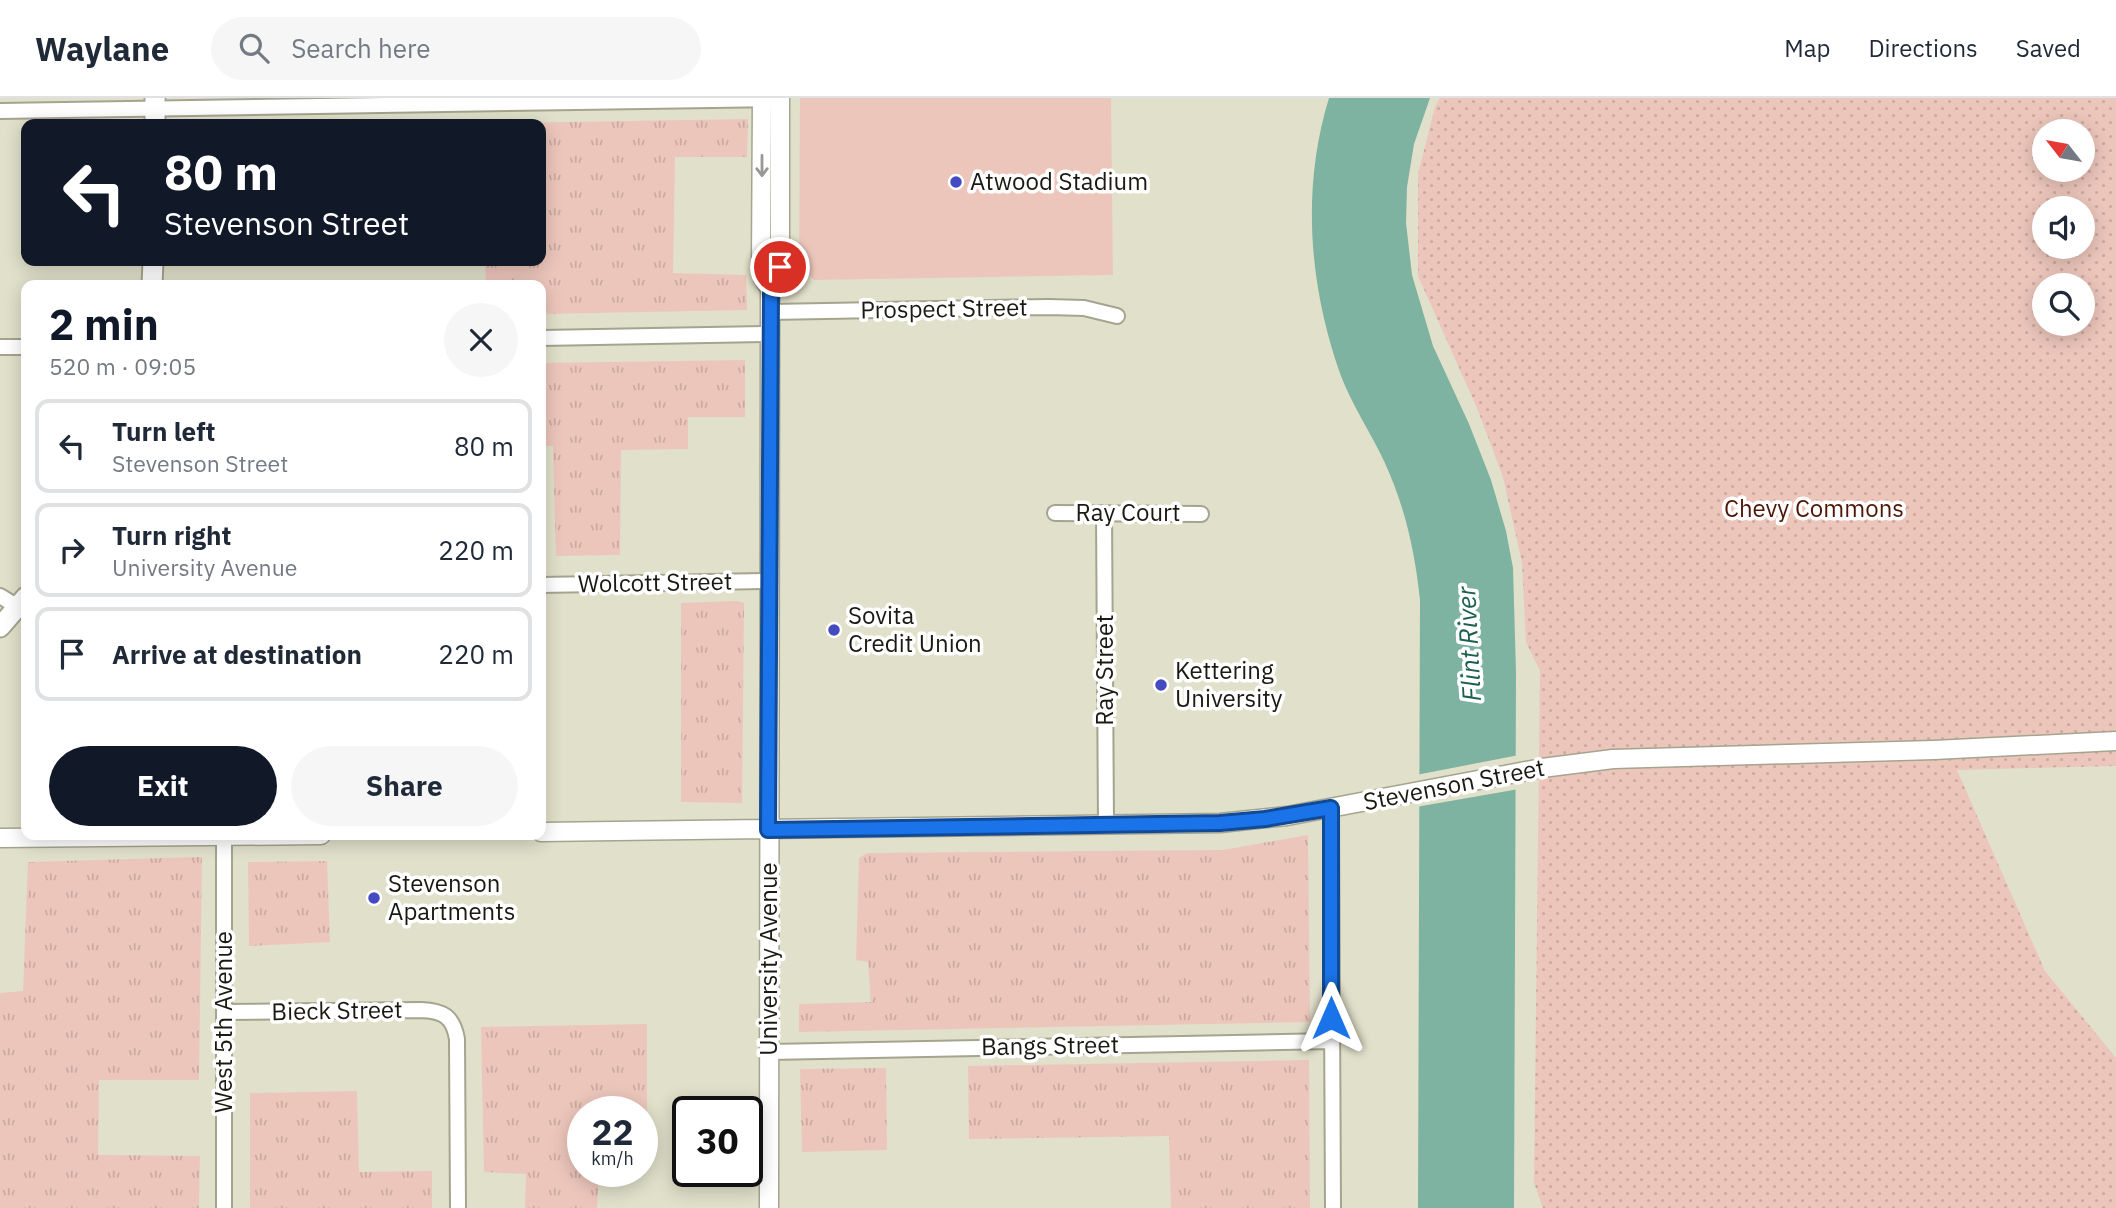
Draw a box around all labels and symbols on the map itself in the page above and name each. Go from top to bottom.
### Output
north arrow [2032,119,2095,182]
one-way arrow [755,154,768,177]
place label: Atwood Stadium [970,165,1148,197]
marker: Atwood Stadium [948,174,964,190]
pin [750,237,810,297]
street label: Prospect Street [860,291,1028,325]
park label: Chevy Commons [1724,492,1904,524]
street label: Ray Court [1076,496,1180,528]
street label: Wolcott Street [577,565,733,599]
water label: Flint River [1448,584,1488,702]
place label: Sovita Credit Union [848,599,982,659]
street label: Ray Street [1088,614,1120,726]
marker: Sovita Credit Union [826,622,842,638]
place label: Kettering University [1175,654,1283,714]
marker: Kettering University [1153,677,1169,693]
street label: Stevenson Street [1360,751,1547,817]
street label: University Avenue [752,862,784,1056]
place label: Stevenson Apartments [388,867,515,927]
marker: Stevenson Apartments [366,890,382,906]
street label: West 5th Avenue [207,931,239,1113]
position arrow [1294,981,1368,1055]
street label: Bieck Street [271,993,403,1027]
street label: Bangs Street [981,1028,1119,1062]
speed limit sign: 30 [672,1096,763,1187]

